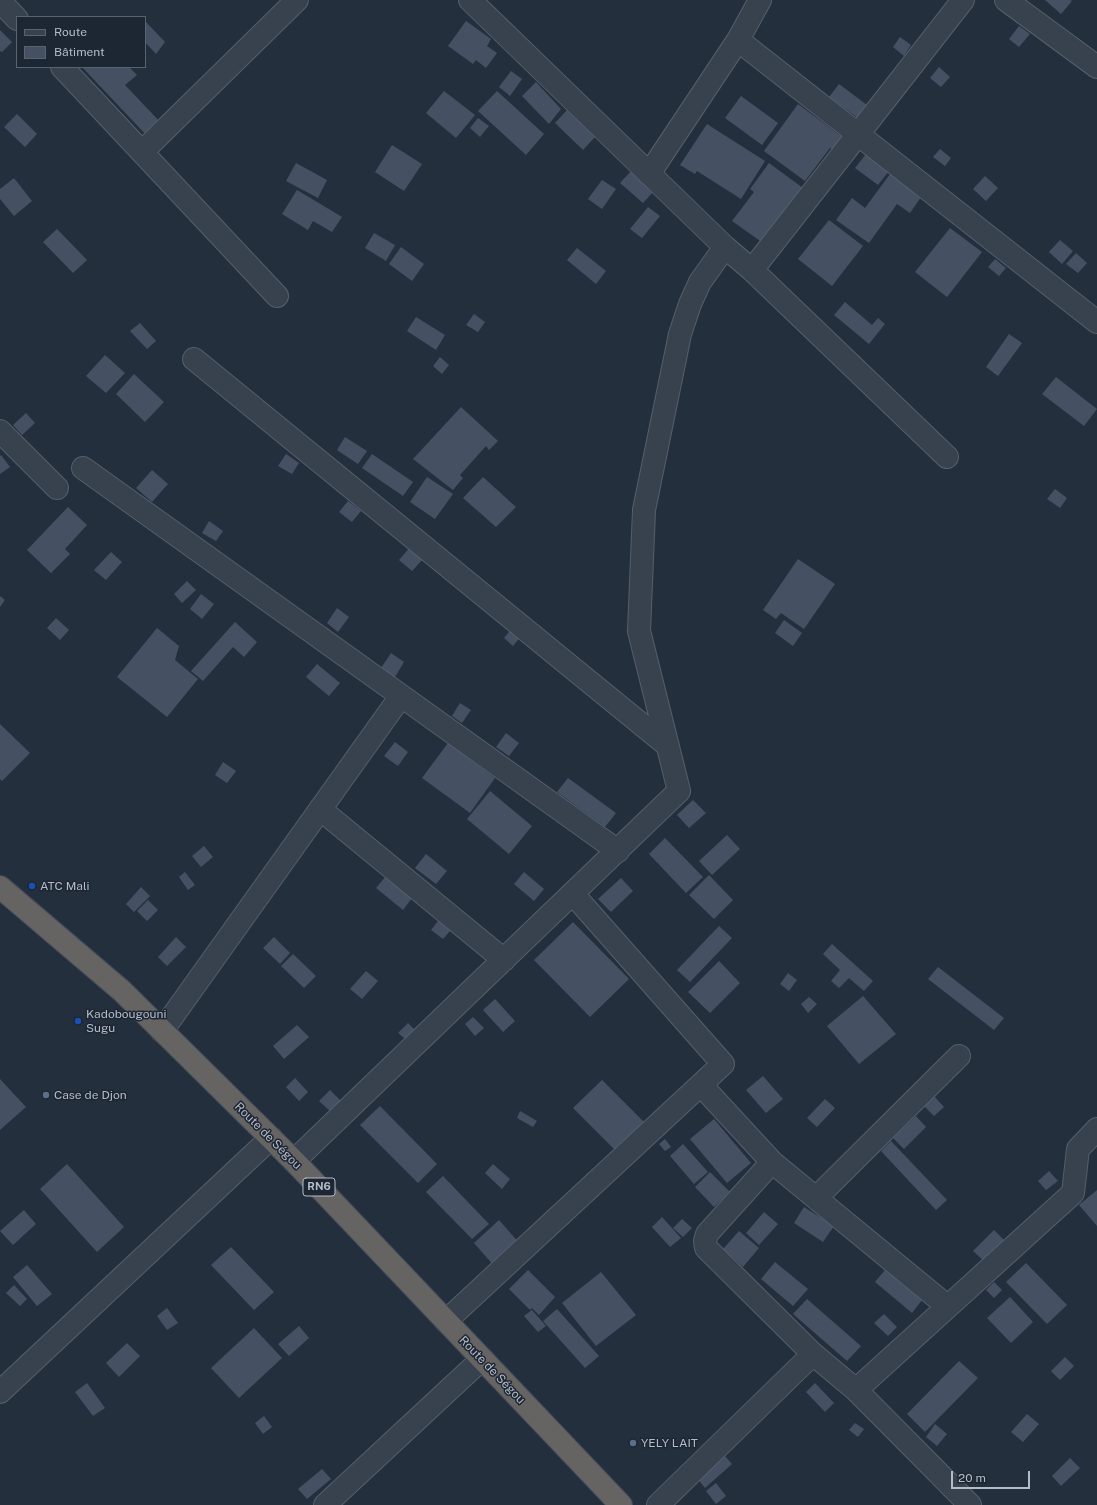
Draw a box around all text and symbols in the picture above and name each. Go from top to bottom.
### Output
legend [16,16,146,68]
text: Route [54,25,87,39]
text: Bâtiment [54,45,105,59]
place label: ATC Mali [40,879,89,893]
marker: ATC Mali [27,881,37,891]
place label: Kadobougouni Sugu [86,1007,167,1035]
marker: Kadobougouni Sugu [73,1016,83,1026]
place label: Case de Djon [54,1088,127,1102]
marker: Case de Djon [41,1090,51,1100]
street label: Route de Ségou [232,1100,304,1172]
road number: RN6 [303,1178,335,1196]
street label: Route de Ségou [456,1333,528,1407]
place label: YELY LAIT [641,1436,698,1450]
marker: YELY LAIT [628,1438,638,1448]
scale bar [953,1463,1032,1489]
text: 20 m [958,1471,986,1485]

